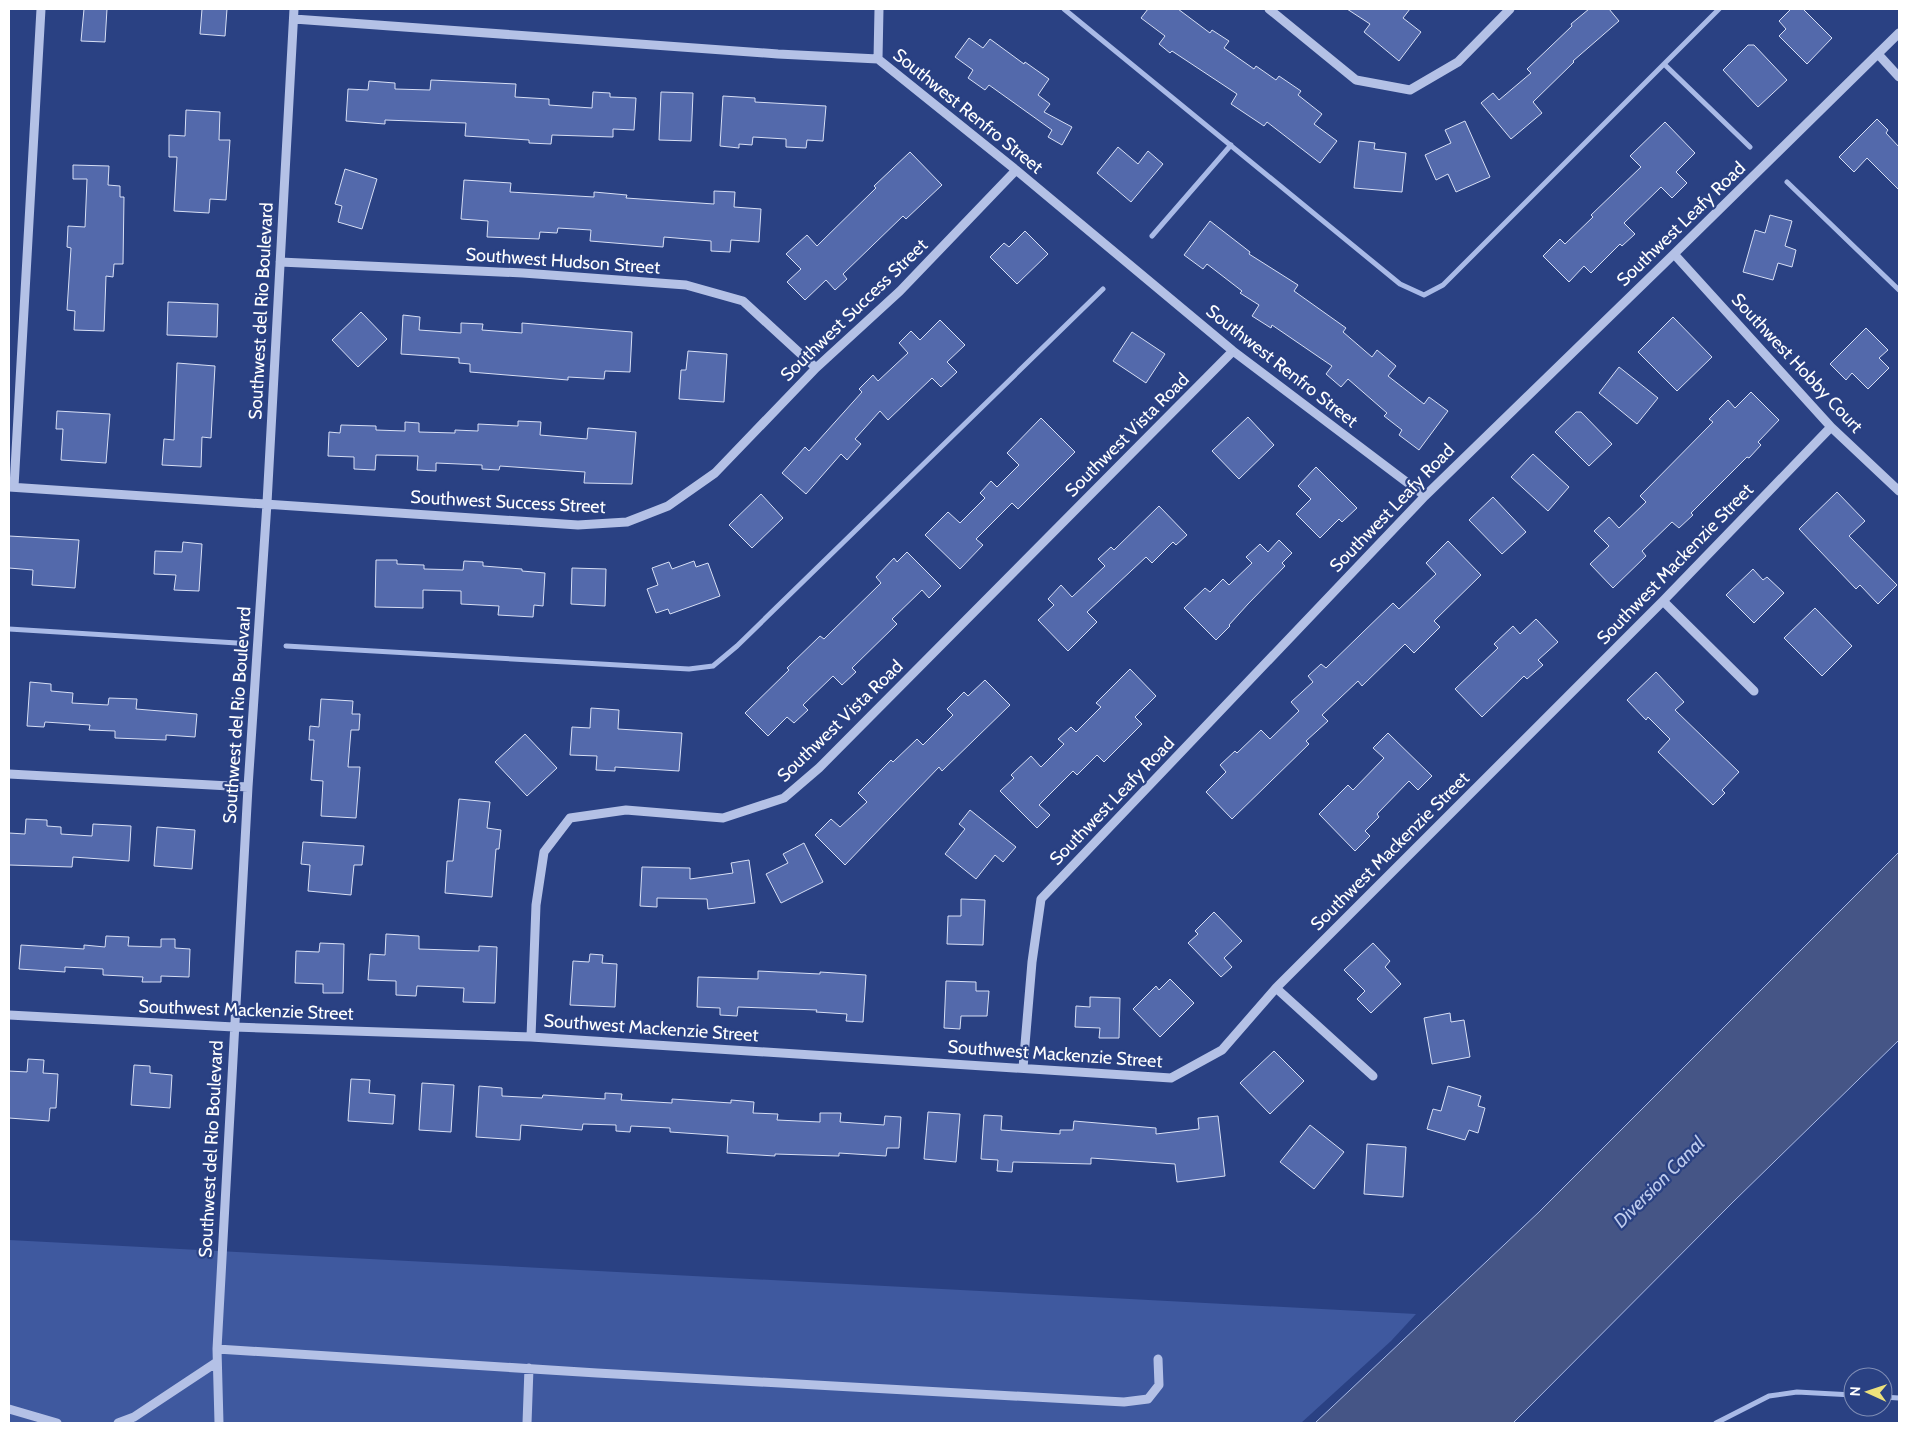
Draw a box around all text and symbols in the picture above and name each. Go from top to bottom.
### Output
street label: Southwest Renfro Street [889,44,1047,178]
street label: Southwest Leafy Road [1612,157,1750,291]
street label: Southwest del Rio Boulevard [244,202,278,420]
street label: Southwest Success Street [776,234,932,386]
street label: Southwest Hudson Street [465,243,661,279]
street label: Southwest Hobby Court [1727,289,1867,437]
street label: Southwest Renfro Street [1202,300,1362,432]
street label: Southwest Vista Road [1060,368,1194,502]
street label: Southwest Leafy Road [1325,439,1459,577]
street label: Southwest Mackenzie Street [1592,479,1758,649]
street label: Southwest Success Street [410,486,606,518]
street label: Southwest del Rio Boulevard [218,606,256,824]
street label: Southwest Vista Road [773,655,907,787]
street label: Southwest Leafy Road [1045,732,1179,870]
street label: Southwest Mackenzie Street [1306,767,1474,935]
street label: Southwest Mackenzie Street [138,995,354,1025]
street label: Southwest Mackenzie Street [543,1010,759,1046]
street label: Southwest Mackenzie Street [947,1036,1163,1072]
street label: Southwest del Rio Boulevard [194,1040,228,1258]
water label: Diversion Canal [1609,1131,1710,1232]
north arrow [1843,1367,1893,1417]
text: N [1846,1386,1864,1397]

